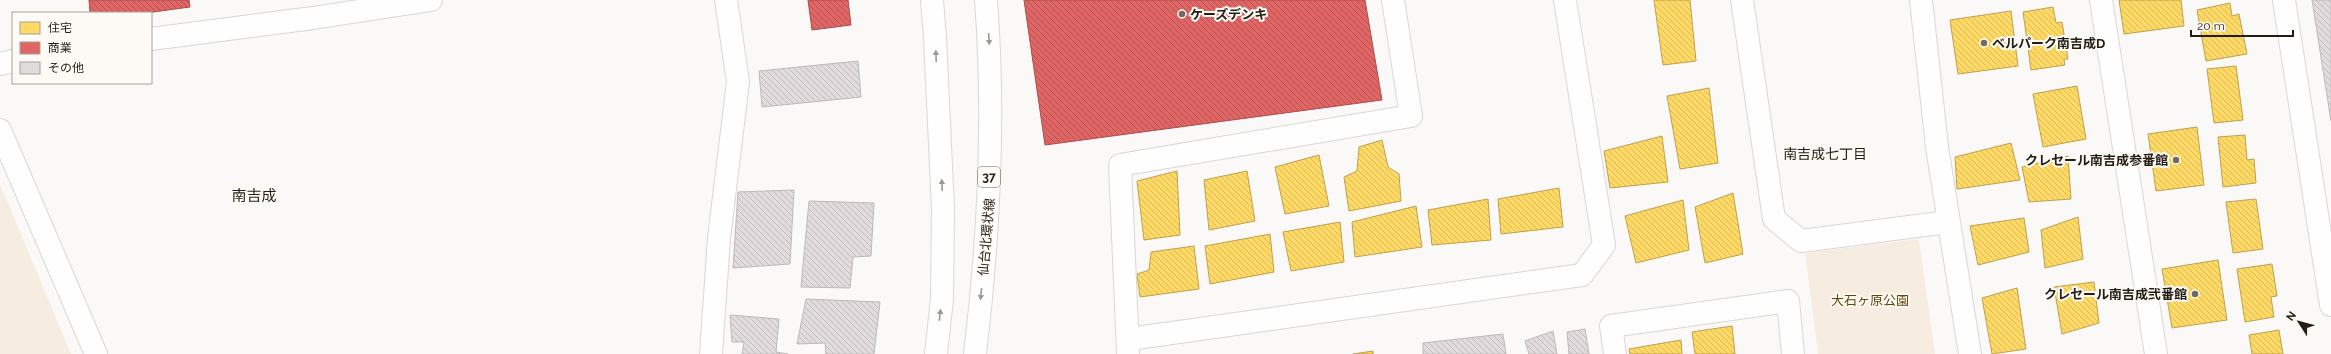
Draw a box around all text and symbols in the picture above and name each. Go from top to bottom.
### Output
place label: ケーズデンキ [1190,7,1267,22]
marker: ケーズデンキ [1177,9,1187,19]
legend [12,12,152,84]
scale bar [2191,12,2293,38]
text: 20 m [2197,19,2225,33]
text: 住宅 [48,21,72,35]
one-way arrow [986,33,993,45]
place label: ベルパーク南吉成D [1992,36,2105,51]
marker: ベルパーク南吉成D [1979,38,1989,48]
text: 商業 [48,41,72,55]
one-way arrow [933,49,939,62]
text: その他 [48,61,84,75]
district label: 南吉成七丁目 [1783,146,1867,162]
place label: クレセール南吉成参番館 [2025,153,2168,168]
marker: クレセール南吉成参番館 [2171,155,2181,165]
road number: 37 [978,167,1000,187]
one-way arrow [938,179,945,191]
district label: 南吉成 [231,187,277,205]
street label: 仙台北環状線 [976,198,997,277]
place label: クレセール南吉成弐番館 [2044,287,2187,302]
one-way arrow [978,288,984,301]
marker: クレセール南吉成弐番館 [2190,289,2200,299]
park label: 大石ヶ原公園 [1831,293,1909,308]
north arrow [2279,302,2319,342]
one-way arrow [937,309,944,321]
text: N [2284,309,2299,324]

